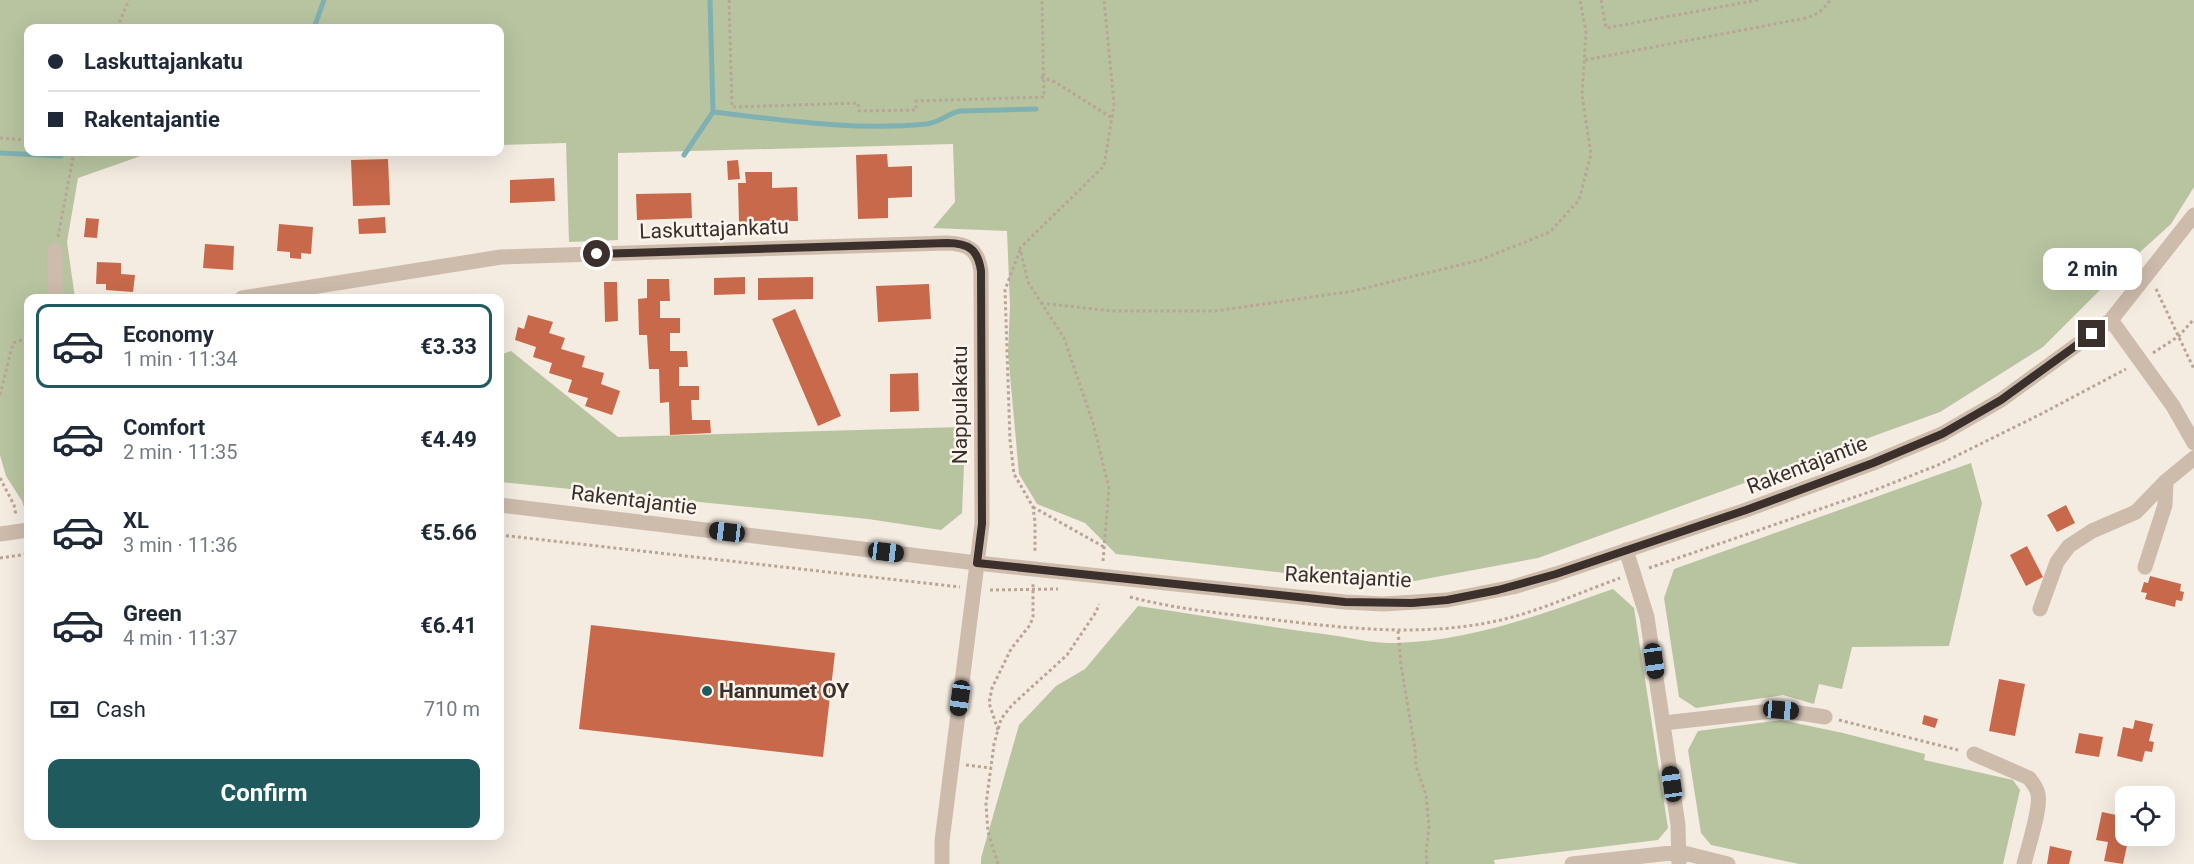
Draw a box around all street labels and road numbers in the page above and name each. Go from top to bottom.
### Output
street label: Laskuttajankatu [639,214,789,244]
street label: Nappulakatu [948,346,972,464]
street label: Rakentajantie [1743,431,1871,499]
street label: Rakentajantie [570,480,698,520]
street label: Rakentajantie [1284,562,1412,592]

